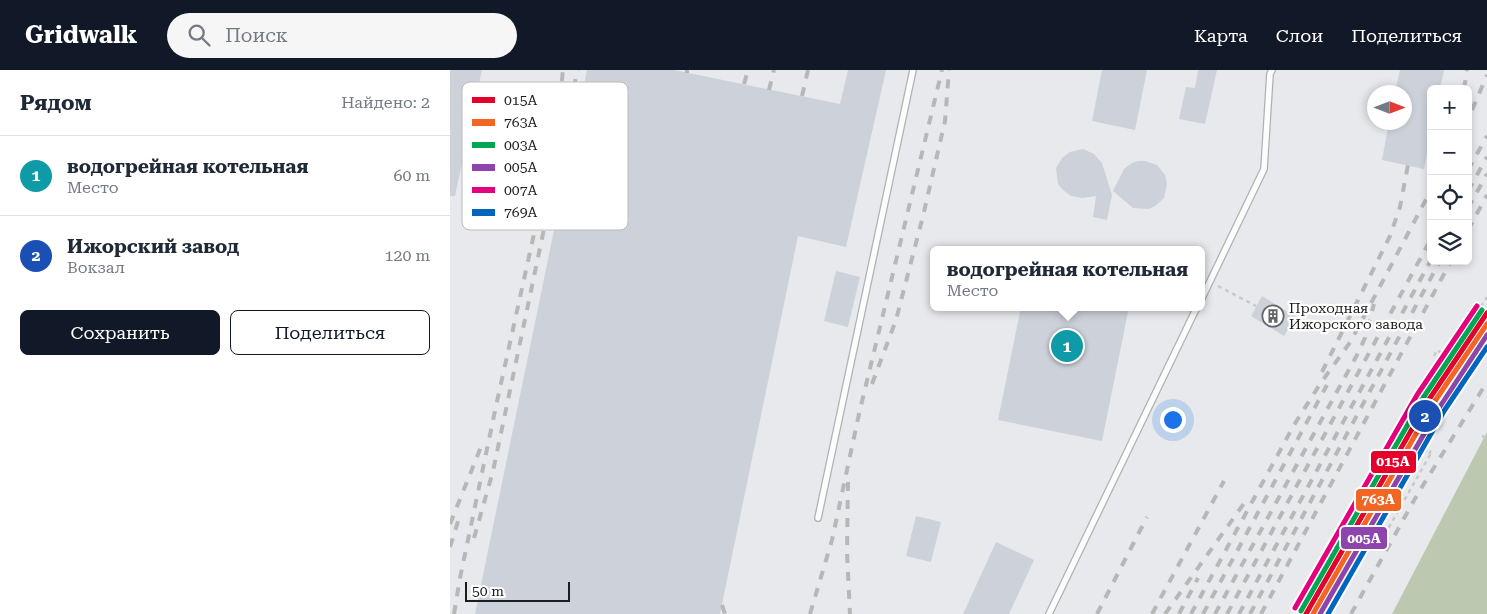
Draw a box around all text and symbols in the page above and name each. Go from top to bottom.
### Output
search box [167,13,517,58]
text: Gridwalk [25,21,137,49]
icon: search [185,21,213,49]
text: Поиск [225,24,288,47]
text: Карта [1194,25,1248,46]
text: Слои [1276,25,1323,46]
text: Поделиться [1351,25,1462,46]
legend [462,82,628,230]
north arrow [1367,85,1412,130]
map controls [1427,85,1472,265]
button: + [1427,85,1472,130]
text: Рядом [20,91,92,115]
text: 015А [504,92,538,108]
text: Найдено: 2 [341,93,430,112]
text: 763А [504,114,538,130]
button: − [1427,130,1472,175]
text: 003А [504,137,538,153]
text: водогрейная котельная [67,155,308,178]
text: 005А [504,159,538,175]
text: 1 [32,166,40,185]
text: 60 m [393,166,430,185]
button: locate [1427,175,1472,220]
text: Место [67,178,119,197]
text: 007А [504,182,538,198]
text: 769А [504,204,538,220]
button: layers [1427,220,1472,265]
text: Ижорский завод [67,235,239,258]
text: 2 [32,246,40,265]
text: 120 m [384,246,430,265]
popup [930,246,1205,311]
text: Вокзал [67,258,125,277]
text: водогрейная котельная [947,258,1188,281]
text: Место [947,281,998,300]
place label: Проходная Ижорского завода [1289,300,1423,332]
building icon: Проходная Ижорского завода [1261,304,1285,328]
button: Сохранить [20,310,220,355]
button: Поделиться [230,310,430,355]
pin: 1 [1051,327,1083,365]
pin: 2 [1409,397,1441,435]
your location [1160,407,1186,433]
line badge: 015А [1370,450,1417,474]
text: 015А [1376,453,1410,469]
line badge: 763А [1355,488,1402,512]
text: 763А [1361,491,1395,507]
line badge: 005А [1340,526,1388,550]
text: 005А [1347,530,1381,546]
scale bar [465,579,570,602]
text: 50 m [472,583,504,599]

